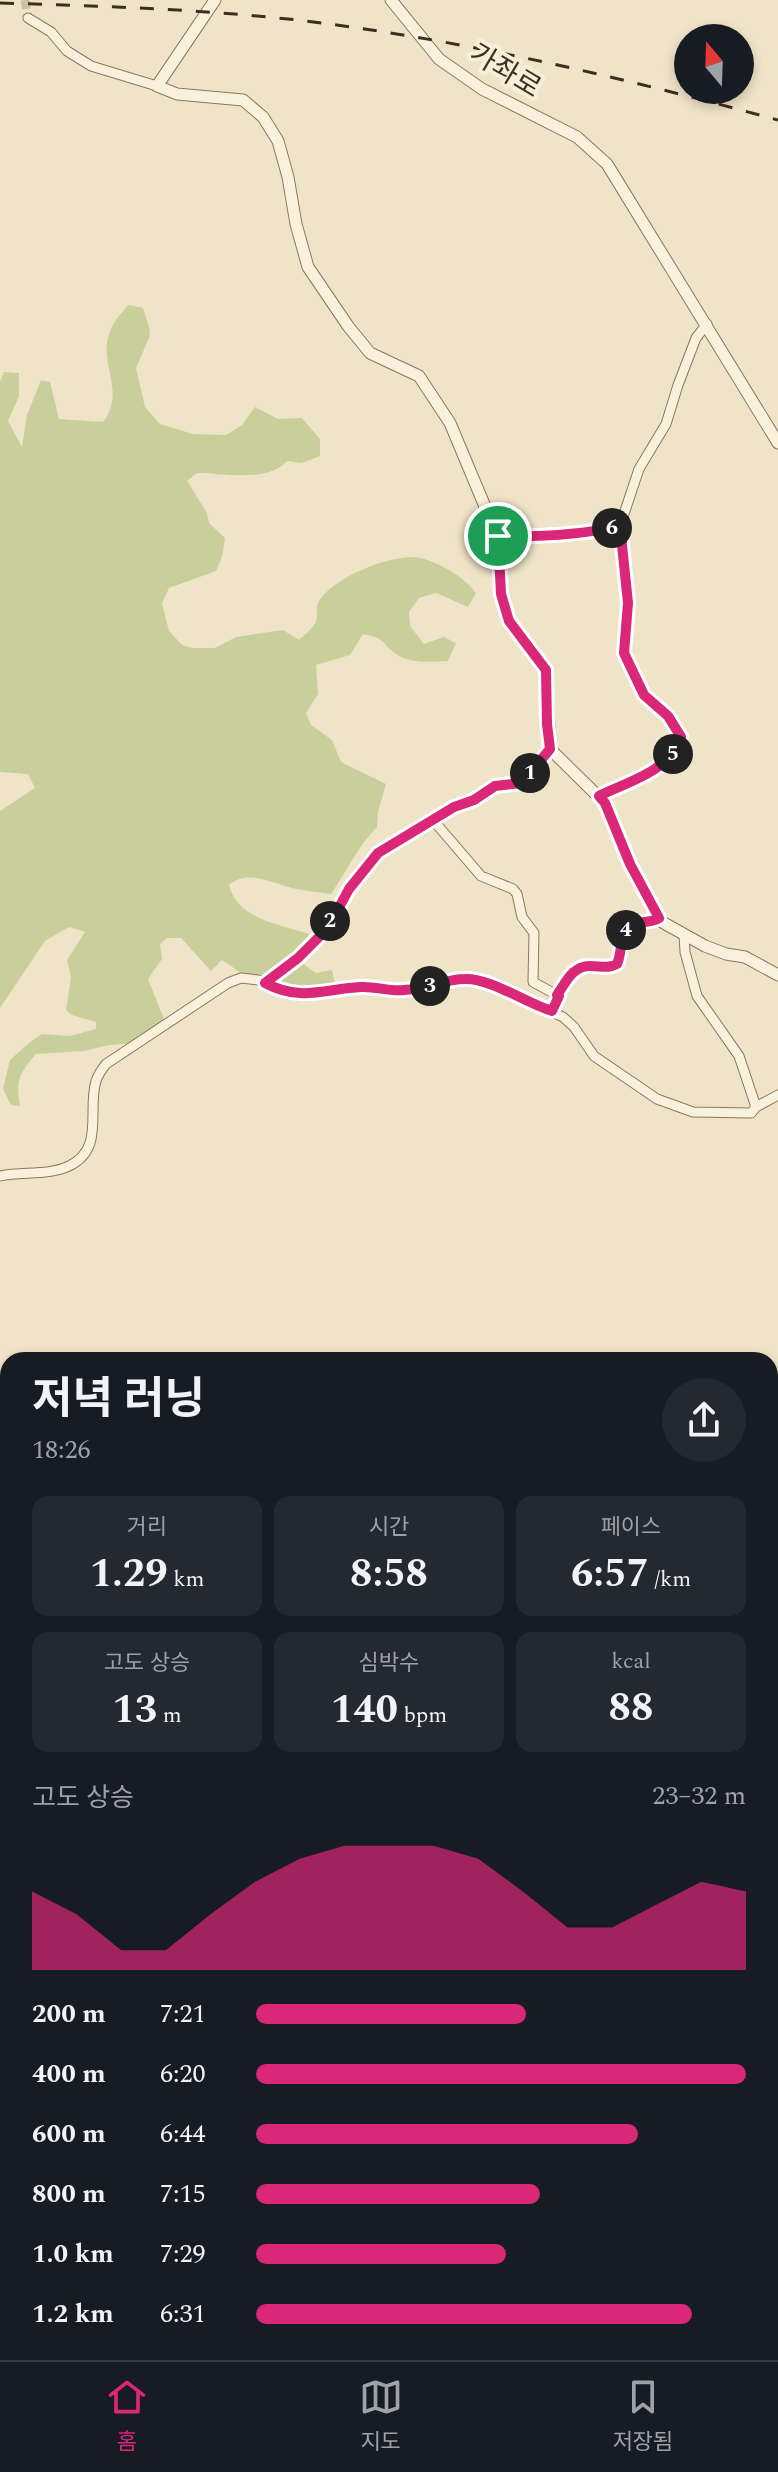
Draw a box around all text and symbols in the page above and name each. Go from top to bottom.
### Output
north arrow [674,24,754,104]
map controls [674,24,754,104]
street label: 가좌로 [461,33,549,109]
pin [464,502,532,570]
pin: 6 [592,508,632,548]
text: 6 [606,511,618,544]
icon: arrive [476,514,520,558]
pin: 5 [653,734,693,774]
text: 5 [667,737,679,770]
pin: 1 [510,753,550,793]
text: 1 [524,756,536,789]
pin: 2 [310,901,350,941]
text: 2 [324,904,336,937]
pin: 4 [606,910,646,950]
text: 4 [620,913,632,946]
pin: 3 [410,966,450,1006]
text: 3 [424,969,436,1002]
text: 저녁 러닝 [32,1366,205,1433]
button: share [662,1378,746,1462]
text: 18:26 [32,1430,91,1470]
text: 거리 [127,1511,167,1544]
text: 시간 [369,1511,409,1544]
text: 페이스 [601,1511,661,1544]
text: 1.29 [90,1544,168,1605]
text: 8:58 [350,1544,428,1605]
text: 6:57 [571,1544,649,1605]
text: km [168,1563,204,1596]
text: /km [649,1563,691,1596]
text: kcal [611,1645,651,1678]
text: 고도 상승 [104,1647,190,1680]
text: 심박수 [359,1647,419,1680]
text: 88 [609,1678,653,1739]
text: 13 [112,1680,157,1741]
text: 140 [331,1680,398,1741]
text: m [157,1699,182,1732]
text: bpm [398,1699,447,1732]
text: 23–32 m [652,1776,746,1816]
text: 고도 상승 [32,1778,134,1818]
text: 200 m [32,1994,106,2034]
text: 7:21 [160,1994,206,2034]
text: 400 m [32,2054,106,2094]
text: 6:20 [160,2054,206,2094]
text: 600 m [32,2114,106,2154]
text: 6:44 [160,2114,206,2154]
text: 800 m [32,2174,106,2214]
text: 7:15 [160,2174,206,2214]
text: 1.0 km [32,2234,114,2274]
text: 7:29 [160,2234,206,2274]
text: 1.2 km [32,2294,114,2334]
text: 6:31 [160,2294,206,2334]
tab: 홈 [105,2375,149,2459]
tab: 지도 [359,2375,403,2459]
tab: 저장됨 [612,2375,673,2459]

